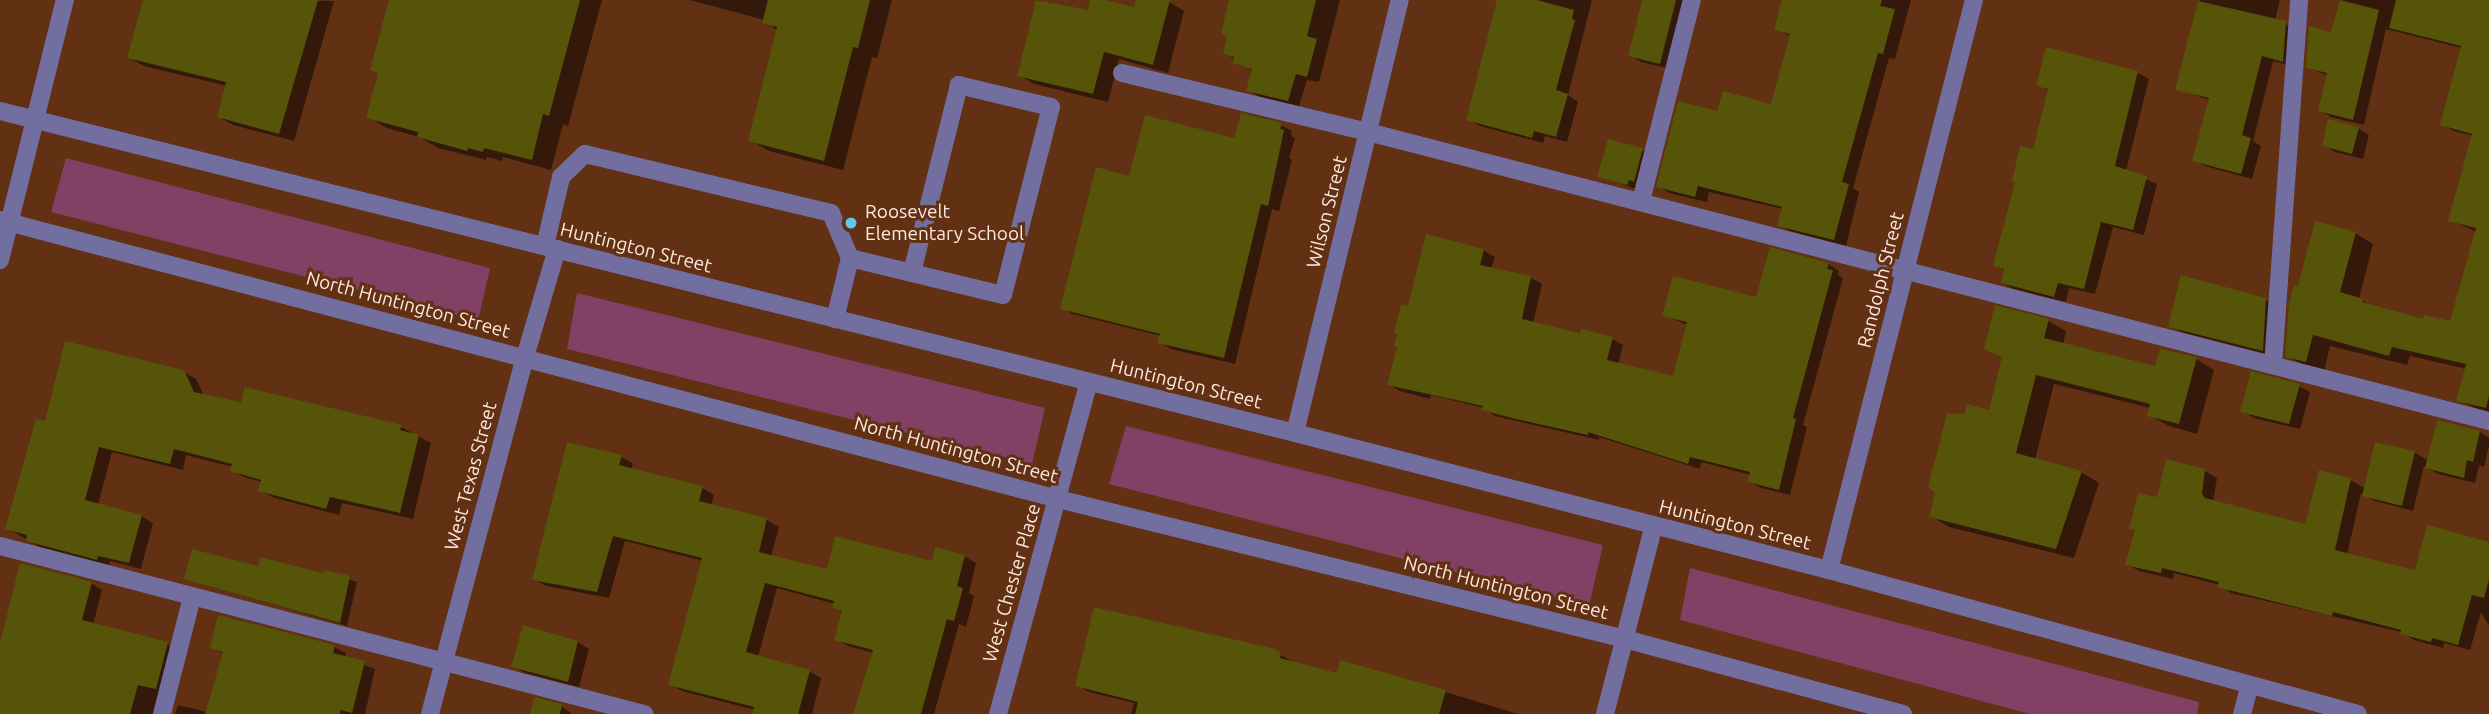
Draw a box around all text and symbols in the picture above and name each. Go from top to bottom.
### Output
street label: Wilson Street [1302,153,1352,271]
place label: Roosevelt Elementary School [865,201,1024,245]
street label: Randolph Street [1853,210,1909,350]
marker: Roosevelt Elementary School [843,215,859,231]
street label: Huntington Street [558,218,714,278]
street label: North Huntington Street [304,267,512,343]
street label: Huntington Street [1108,354,1264,414]
street label: West Texas Street [440,399,502,553]
street label: North Huntington Street [852,412,1060,488]
street label: Huntington Street [1657,495,1813,555]
street label: West Chester Place [978,501,1046,665]
street label: North Huntington Street [1401,552,1611,624]

